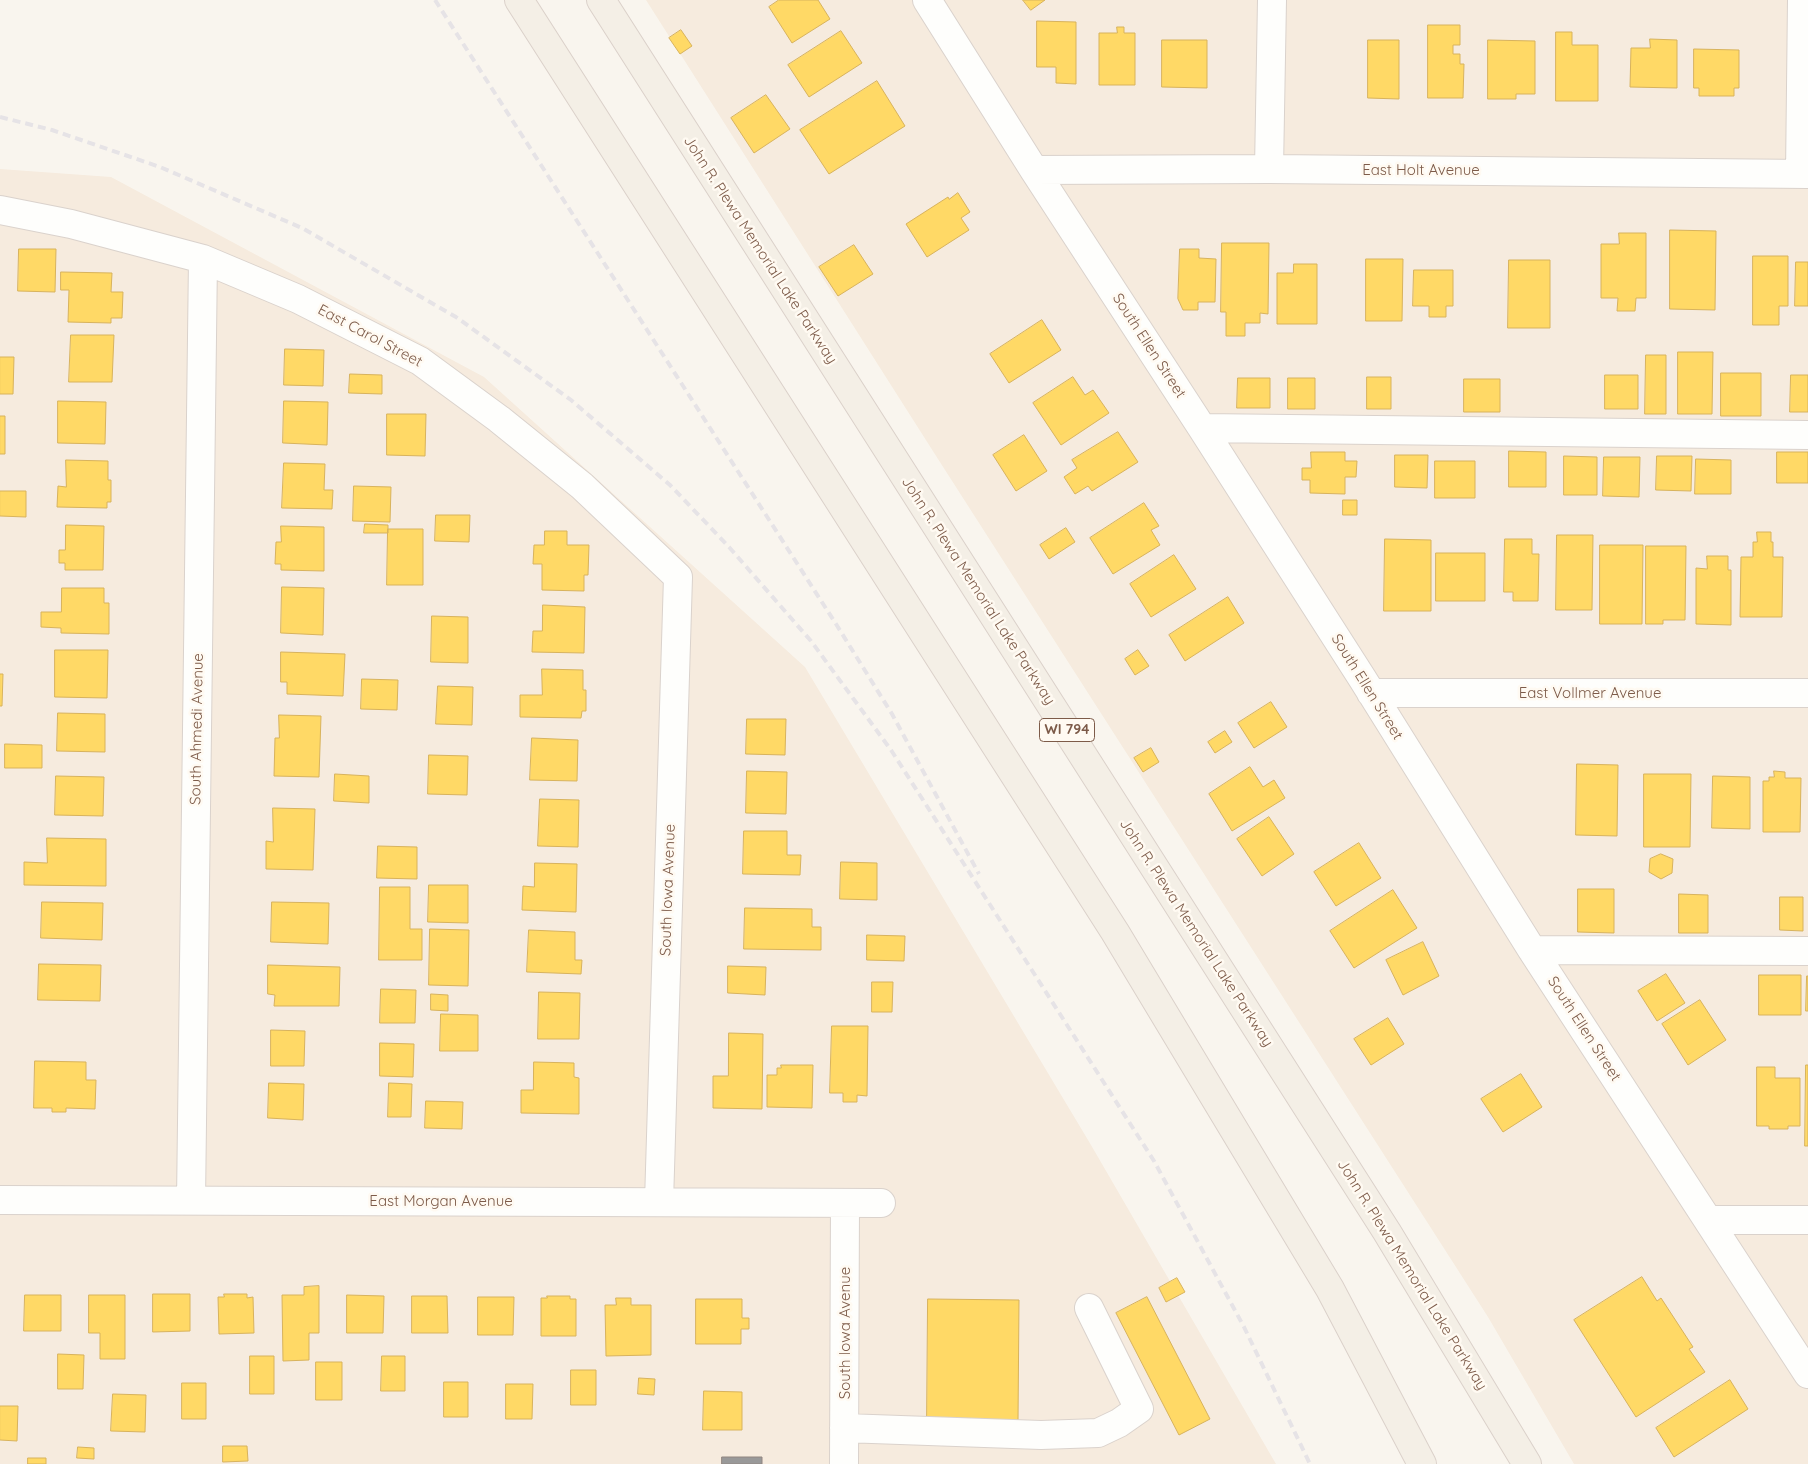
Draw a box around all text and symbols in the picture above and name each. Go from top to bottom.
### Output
street label: John R. Plewa Memorial Lake Parkway [679,133,841,367]
street label: East Holt Avenue [1362,161,1480,179]
street label: South Ellen Street [1108,290,1190,402]
street label: East Carol Street [315,301,425,371]
street label: John R. Plewa Memorial Lake Parkway [897,474,1059,708]
street label: South Ellen Street [1327,631,1407,743]
street label: South Ahmedi Avenue [187,653,207,805]
street label: East Vollmer Avenue [1519,684,1661,702]
road number: WI 794 [1040,718,1094,742]
street label: John R. Plewa Memorial Lake Parkway [1115,816,1277,1050]
street label: South Iowa Avenue [657,824,679,956]
street label: South Ellen Street [1543,973,1625,1085]
street label: John R. Plewa Memorial Lake Parkway [1333,1156,1491,1394]
street label: East Morgan Avenue [369,1192,513,1210]
street label: South Iowa Avenue [836,1267,854,1399]

